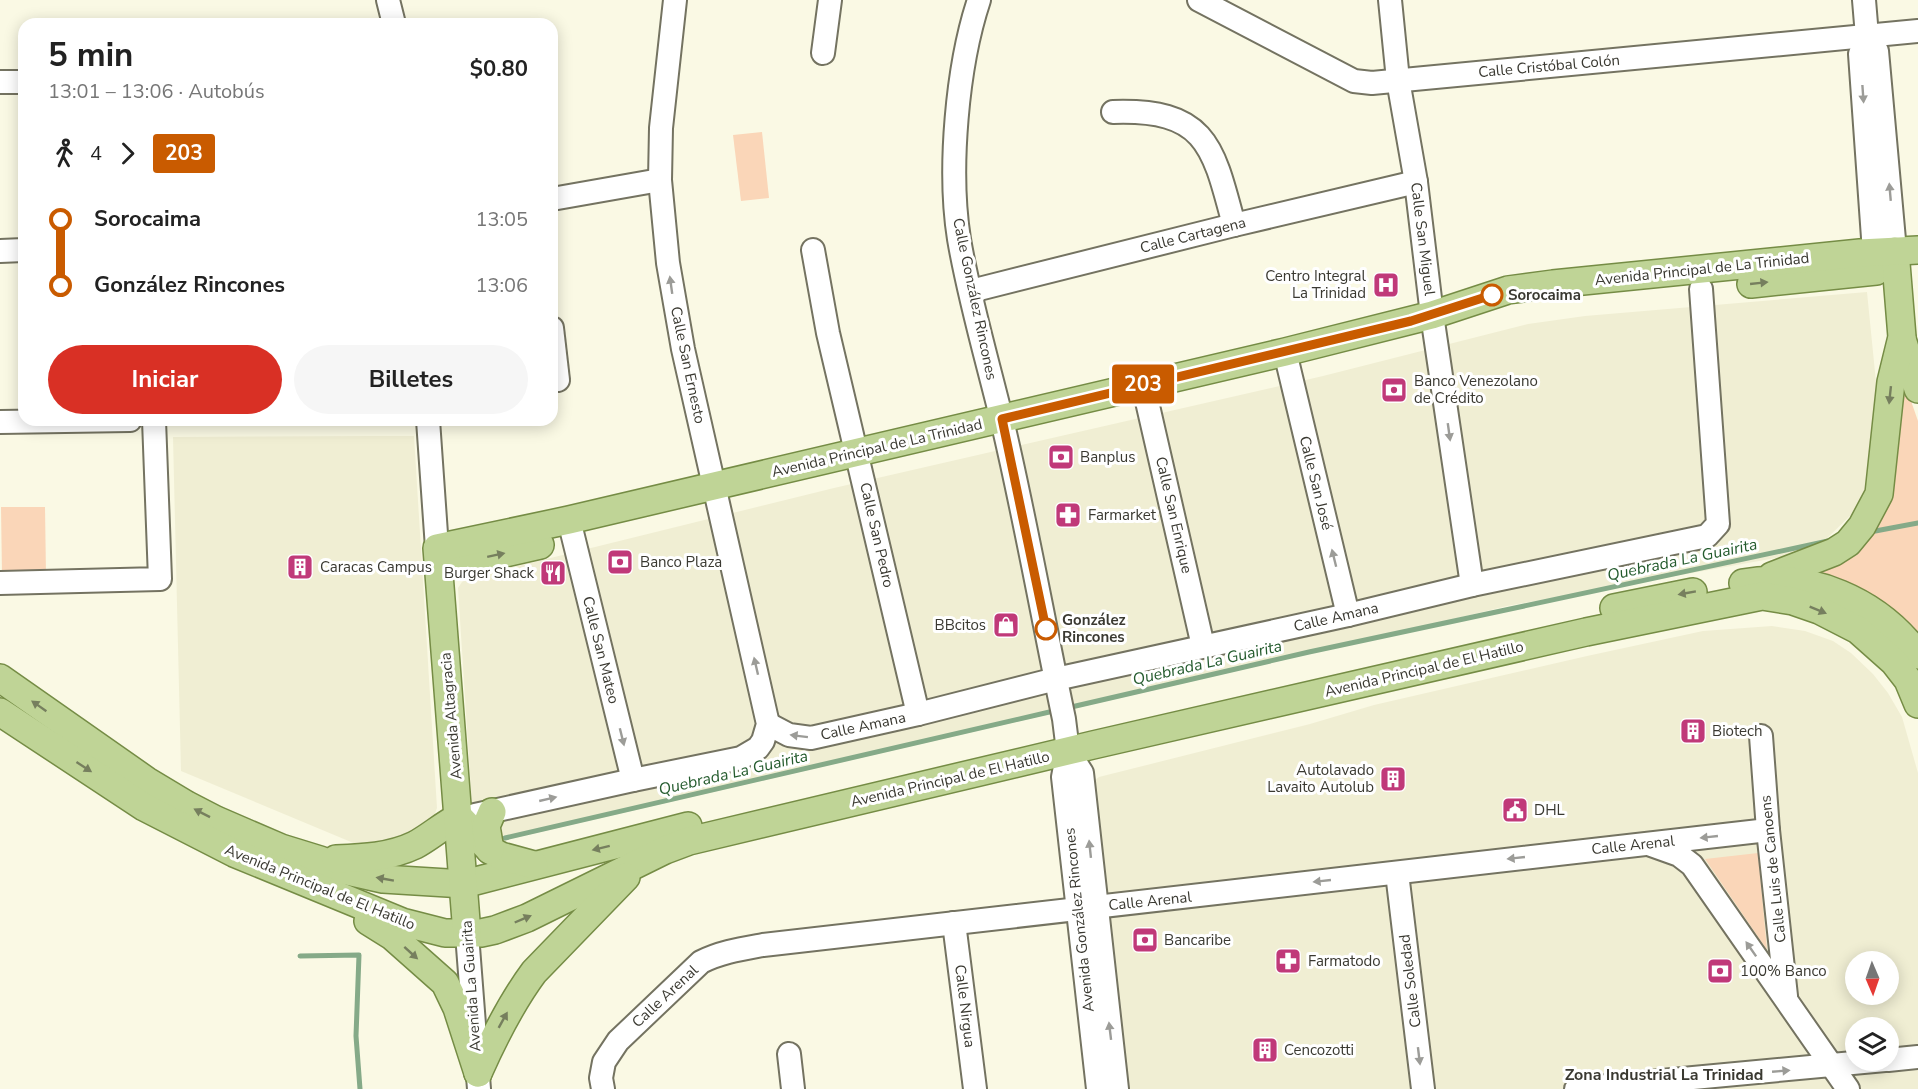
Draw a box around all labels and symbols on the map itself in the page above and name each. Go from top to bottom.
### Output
street label: Calle Cristóbal Colón [1477,50,1621,82]
one-way arrow [1858,84,1868,103]
street label: Calle San Miguel [1406,181,1440,297]
one-way arrow [1885,183,1895,202]
street label: Calle Cartagena [1138,212,1248,258]
street label: Calle González Rincones [948,216,1002,382]
street label: Avenida Principal de La Trinidad [1594,248,1810,290]
place label: Centro Integral La Trinidad [1265,266,1367,303]
hospital icon: Centro Integral La Trinidad [1371,270,1401,300]
one-way arrow [667,276,676,295]
one-way arrow [1750,278,1769,288]
marker: Sorocaima [1481,284,1503,306]
place label: Sorocaima [1508,285,1581,305]
street label: Calle San Ernesto [666,305,710,425]
line badge: 203 [1108,364,1178,404]
place label: Banco Venezolano de Crédito [1414,371,1538,408]
bank icon: Banco Venezolano de Crédito [1379,375,1409,405]
one-way arrow [1885,385,1895,404]
street label: Avenida Principal de La Trinidad [770,414,984,482]
one-way arrow [1445,422,1454,441]
street label: Calle San José [1295,434,1337,532]
bank icon: Banplus [1046,442,1076,472]
place label: Banplus [1080,447,1135,467]
street label: Calle San Enrique [1151,455,1197,575]
street label: Calle San Pedro [855,480,899,590]
pharmacy icon: Farmarket [1053,500,1083,530]
place label: Farmarket [1088,505,1157,525]
water label: Quebrada La Guairita [1605,533,1759,587]
bank icon: Banco Plaza [605,547,635,577]
one-way arrow [1329,549,1339,567]
one-way arrow [487,550,506,559]
building icon: Caracas Campus [285,552,315,582]
place label: Banco Plaza [640,552,722,572]
place label: Caracas Campus [320,557,432,577]
restaurant icon: Burger Shack [538,558,568,588]
place label: Burger Shack [444,563,534,583]
one-way arrow [1677,589,1696,598]
street label: Calle San Mateo [578,594,624,706]
street label: Calle Amana [1292,598,1380,636]
one-way arrow [1810,605,1828,615]
shop icon: BBcitos [991,610,1021,640]
place label: González Rincones [1062,610,1126,647]
place label: BBcitos [935,615,986,635]
marker: González Rincones [1035,618,1057,640]
water label: Quebrada La Guairita [1130,635,1284,691]
street label: Avenida Principal de El Hatillo [1323,636,1525,702]
street label: Avenida Altagracia [435,652,467,780]
one-way arrow [750,657,760,676]
one-way arrow [32,700,48,712]
street label: Calle Amana [819,707,907,745]
building icon: Biotech [1678,716,1708,746]
place label: Biotech [1712,721,1763,741]
one-way arrow [618,728,628,747]
one-way arrow [790,731,809,741]
water label: Quebrada La Guairita [656,745,810,801]
street label: Avenida Principal de El Hatillo [849,746,1051,812]
place label: Autolavado Lavaito Autolub [1267,760,1374,797]
one-way arrow [76,761,92,772]
building icon: Autolavado Lavaito Autolub [1378,764,1408,794]
one-way arrow [539,794,558,804]
street label: Calle Luis de Canoens [1755,794,1791,944]
public building icon: DHL [1500,795,1530,825]
place label: DHL [1534,800,1565,820]
one-way arrow [193,808,210,818]
street label: Avenida González Rincones [1059,827,1099,1013]
street label: Calle Arenal [1590,831,1676,859]
one-way arrow [1700,832,1719,841]
one-way arrow [1085,839,1095,858]
street label: Avenida Principal de El Hatillo [222,840,418,934]
one-way arrow [592,844,611,854]
one-way arrow [1506,853,1525,863]
one-way arrow [375,874,394,883]
one-way arrow [1312,876,1331,886]
street label: Calle Arenal [1107,887,1193,915]
one-way arrow [514,914,532,923]
street label: Avenida La Guairita [456,920,486,1052]
bank icon: Bancaribe [1130,925,1160,955]
place label: Bancaribe [1164,930,1231,950]
street label: Calle Soledad [1394,933,1426,1029]
one-way arrow [1745,941,1757,957]
one-way arrow [404,946,419,960]
pharmacy icon: Farmatodo [1273,946,1303,976]
place label: Farmatodo [1308,951,1381,971]
north arrow [1845,951,1899,1005]
bank icon: 100% Banco [1705,956,1735,986]
street label: Calle Arenal [628,960,703,1032]
place label: 100% Banco [1740,961,1827,981]
street label: Calle Nirgua [950,963,980,1049]
one-way arrow [498,1011,508,1028]
one-way arrow [1106,1021,1115,1040]
building icon: Cencozotti [1250,1035,1280,1065]
place label: Cencozotti [1284,1040,1354,1060]
one-way arrow [1414,1046,1423,1065]
district label: Zona Industrial La Trinidad [1565,1064,1763,1086]
one-way arrow [1771,1066,1790,1076]

